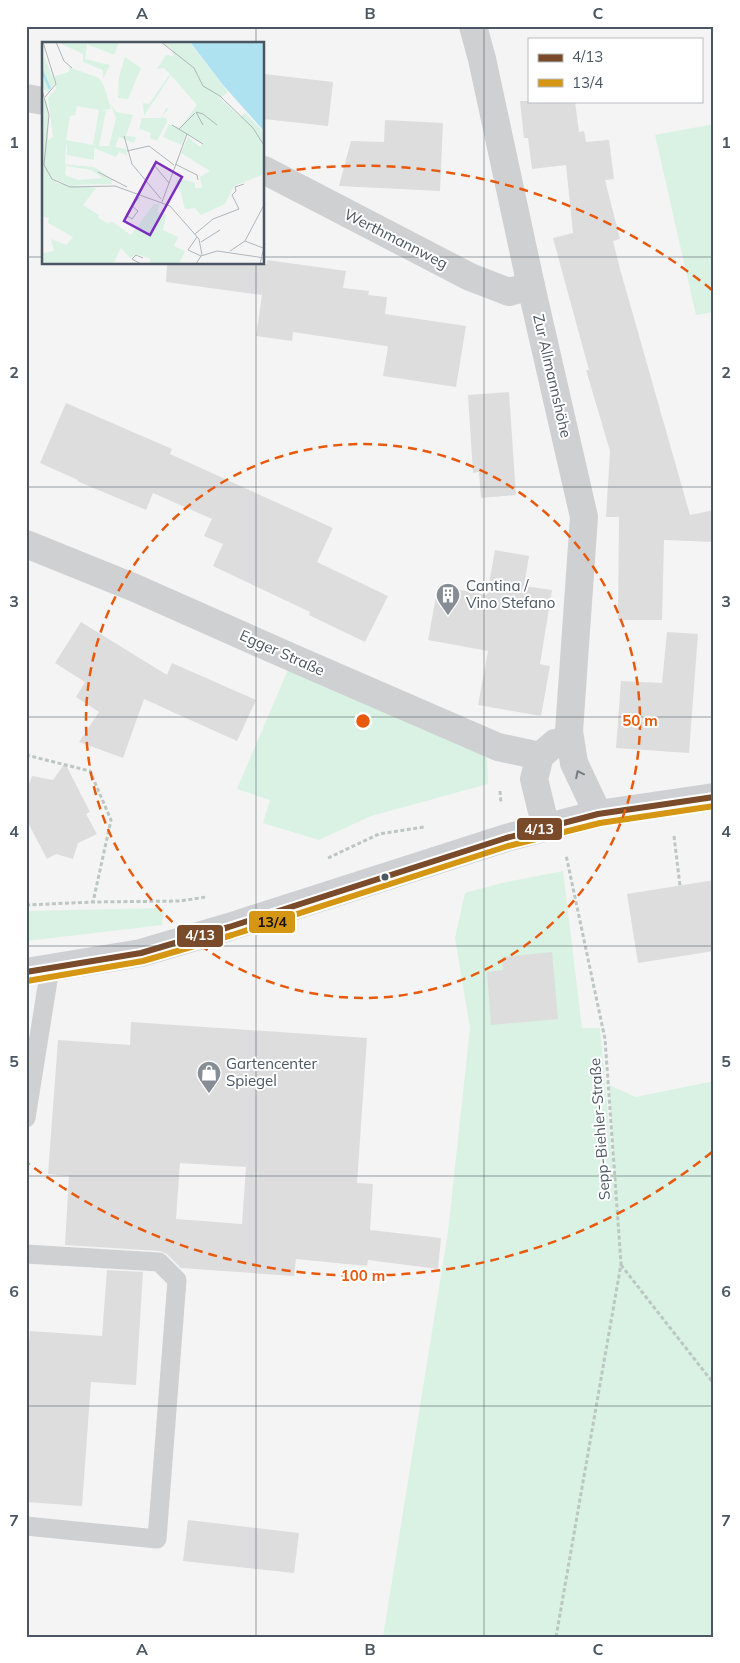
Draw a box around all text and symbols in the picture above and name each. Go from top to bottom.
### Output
text: A [136,3,148,23]
text: B [364,3,376,23]
text: C [593,3,604,23]
legend [528,38,702,102]
inset map [42,42,265,265]
text: 4/13 [572,47,603,66]
text: 13/4 [572,73,603,92]
text: 1 [9,132,19,152]
text: 1 [721,132,731,152]
street label: Werthmannweg [341,204,451,273]
street label: Zur Allmannshöhe [529,312,576,440]
text: 2 [9,362,19,382]
text: 2 [721,362,731,382]
place label: Cantina / Vino Stefano [466,576,555,612]
building icon: Cantina / Vino Stefano [435,582,461,616]
text: 3 [9,591,19,611]
text: 3 [721,591,731,611]
street label: Egger Straße [237,625,328,680]
text: 50 m [622,711,658,730]
centre of rings [354,712,372,730]
one-way arrow [575,770,585,779]
line badge: 4/13 [516,817,563,841]
text: 4/13 [524,820,554,838]
text: 4 [9,821,19,841]
text: 4 [721,821,731,841]
unlabelled marker [380,872,390,882]
line badge: 13/4 [248,910,296,934]
text: 13/4 [257,913,287,931]
line badge: 4/13 [176,924,224,948]
text: 4/13 [185,926,215,944]
text: 5 [9,1051,19,1071]
text: 5 [721,1051,731,1071]
place label: Gartencenter Spiegel [226,1054,317,1090]
street label: Sepp-Biehler-Straße [585,1057,614,1201]
shop icon: Gartencenter Spiegel [196,1060,222,1094]
text: 100 m [341,1266,385,1285]
text: 6 [9,1281,19,1301]
text: 6 [721,1281,731,1301]
text: 7 [9,1510,19,1530]
text: 7 [721,1510,731,1530]
text: A [136,1639,148,1659]
text: B [364,1639,376,1659]
text: C [593,1639,604,1659]

